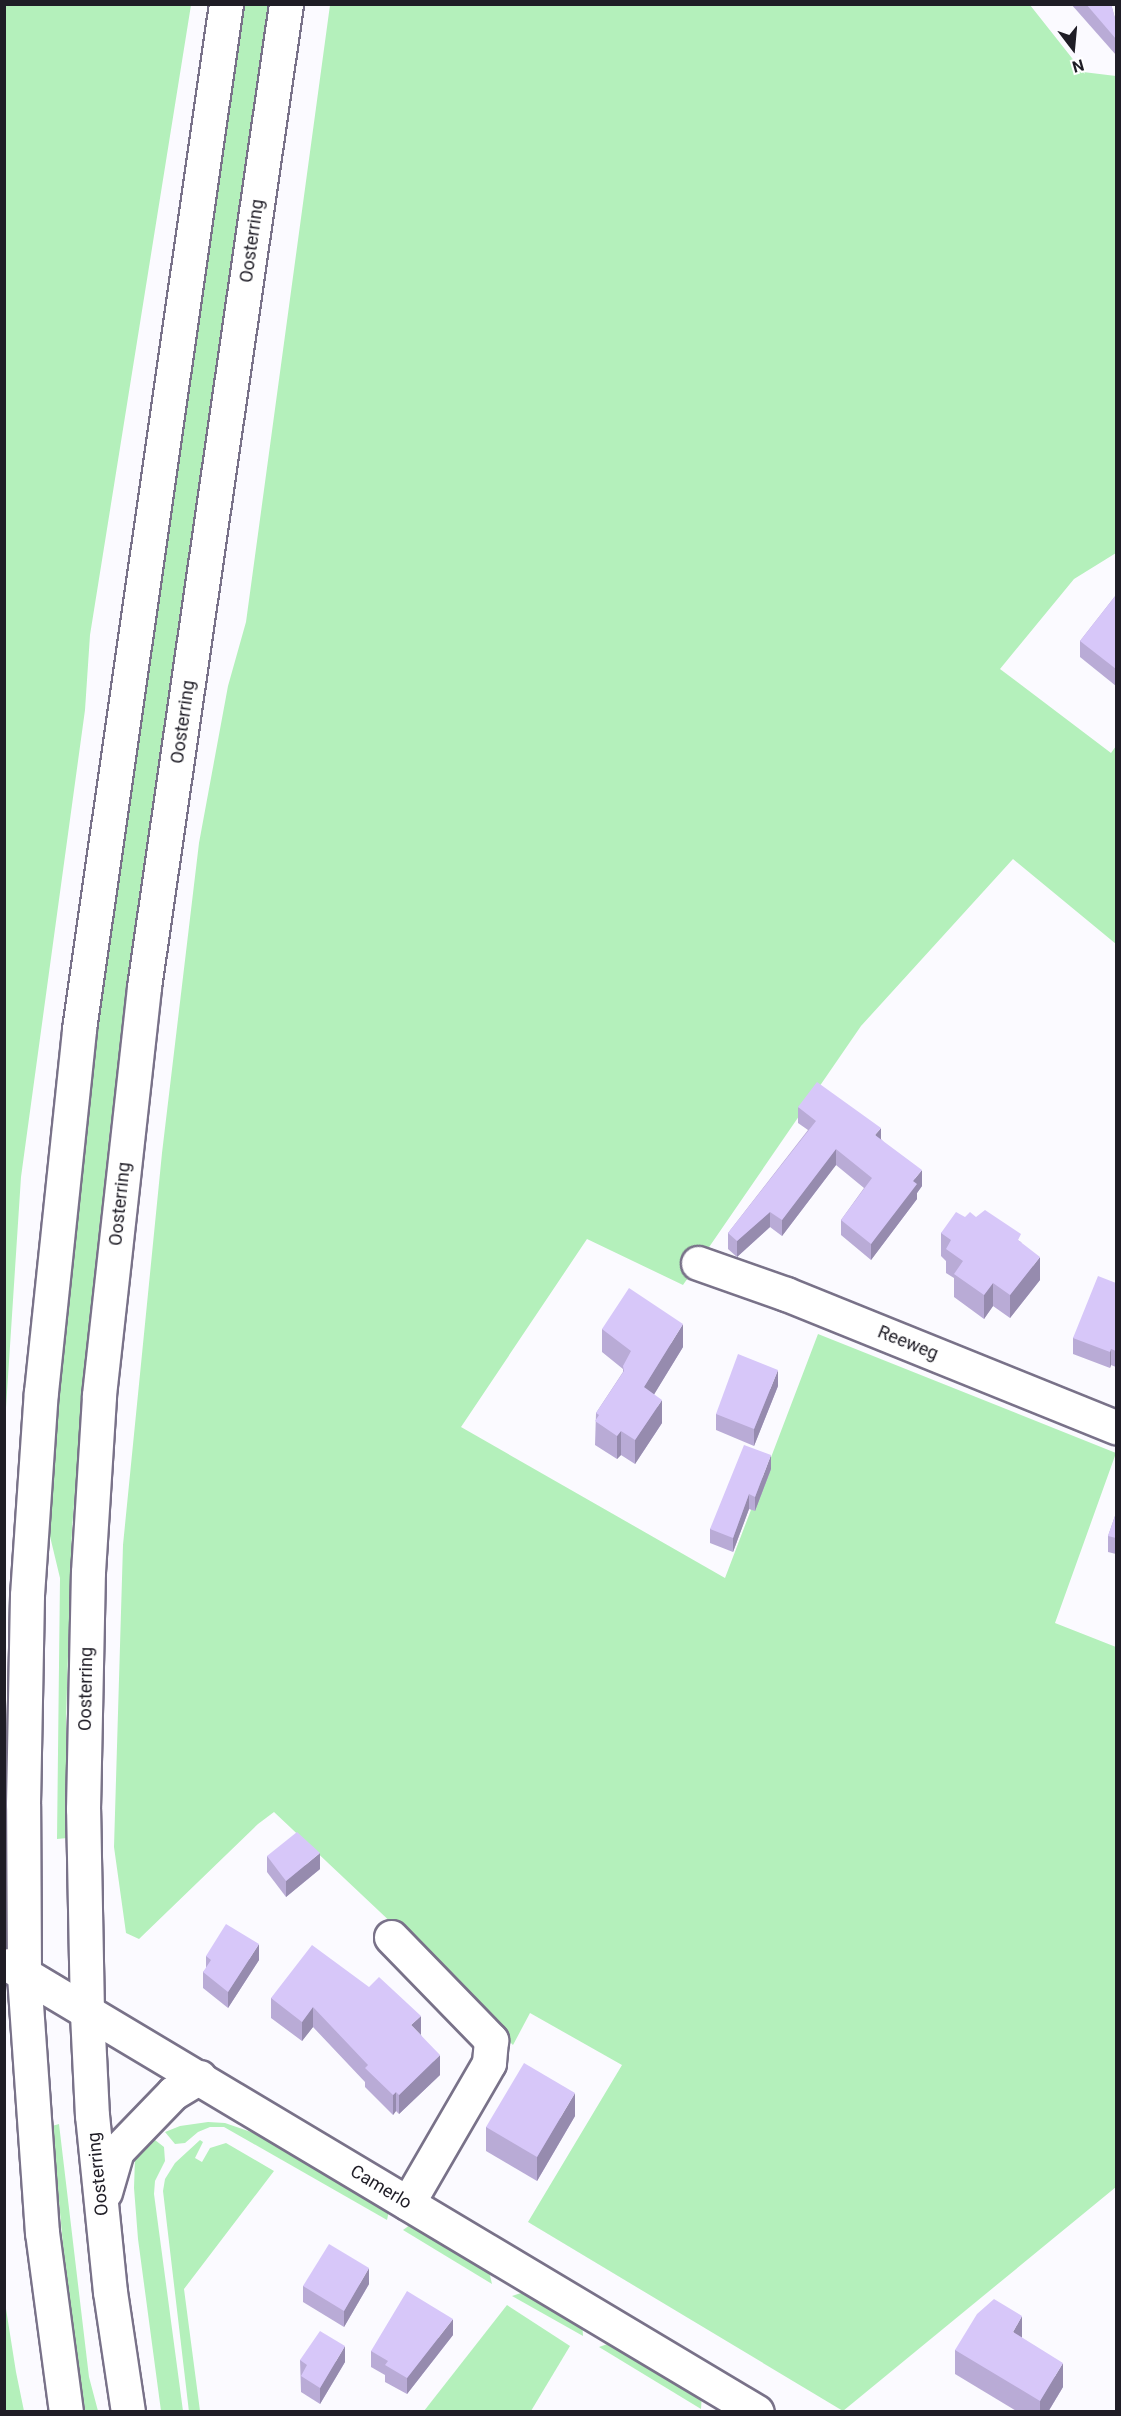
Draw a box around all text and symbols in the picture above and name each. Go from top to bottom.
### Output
north arrow [1043,18,1103,78]
text: N [1070,55,1086,76]
street label: Oosterring [235,198,269,284]
street label: Oosterring [166,679,200,765]
street label: Oosterring [105,1161,135,1247]
street label: Reeweg [875,1321,941,1365]
street label: Oosterring [74,1647,98,1731]
street label: Oosterring [83,2131,113,2217]
street label: Camerlo [346,2160,416,2214]

